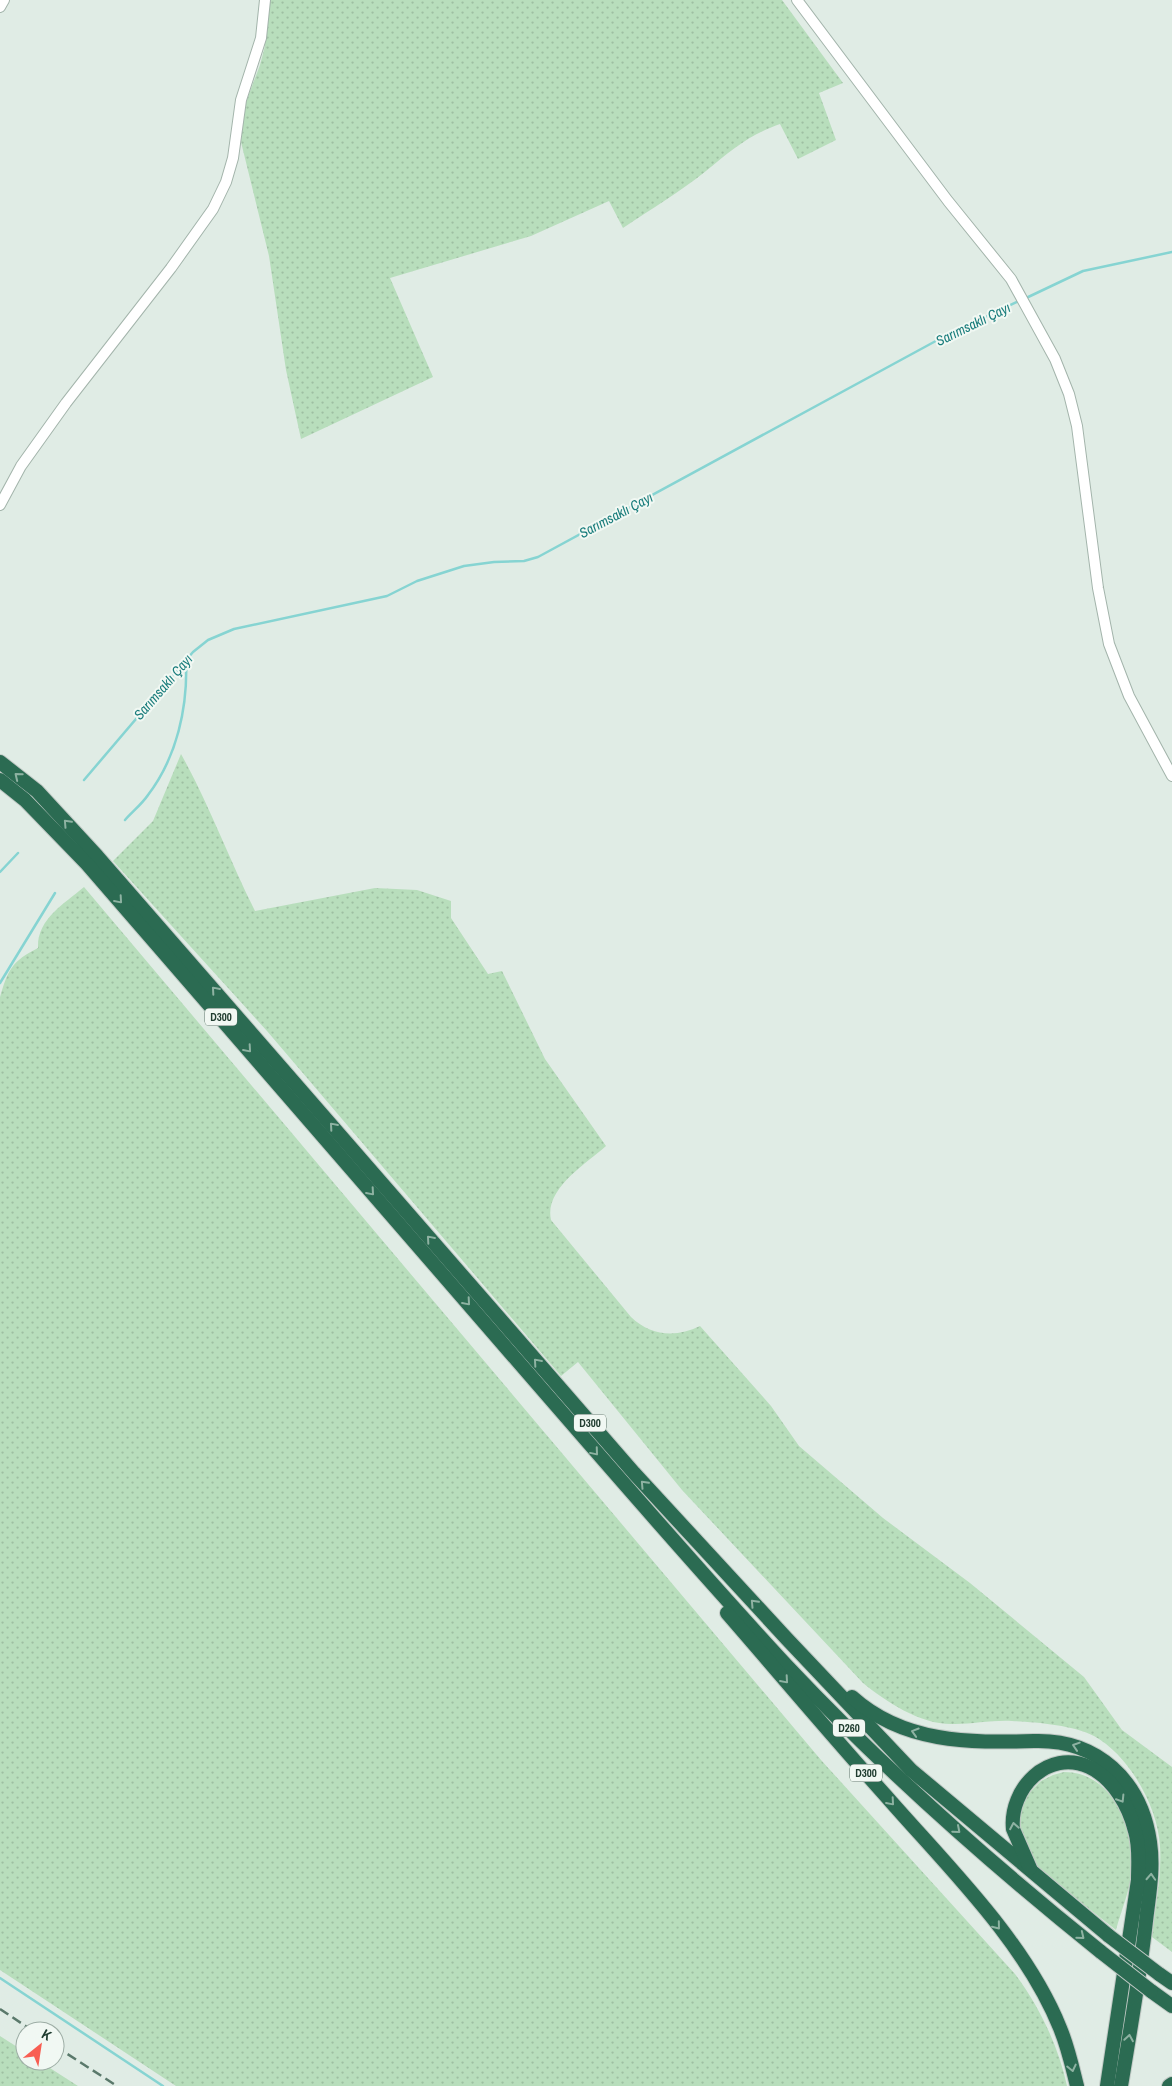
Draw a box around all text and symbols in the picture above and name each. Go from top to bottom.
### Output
water label: Sarımsaklı Çayı [933,298,1013,350]
water label: Sarımsaklı Çayı [576,488,656,542]
water label: Sarımsaklı Çayı [130,651,196,723]
one-way arrow [15,774,24,782]
one-way arrow [64,820,73,829]
one-way arrow [113,895,122,904]
one-way arrow [211,986,220,995]
road number: D300 [205,1009,237,1026]
one-way arrow [243,1044,252,1053]
one-way arrow [329,1122,338,1131]
one-way arrow [366,1186,375,1195]
one-way arrow [427,1235,436,1244]
one-way arrow [461,1296,469,1305]
one-way arrow [533,1358,542,1367]
road number: D300 [574,1415,606,1432]
one-way arrow [590,1446,599,1455]
one-way arrow [641,1480,650,1489]
one-way arrow [751,1600,760,1609]
one-way arrow [779,1674,788,1683]
road number: D260 [833,1720,865,1736]
one-way arrow [912,1727,920,1737]
one-way arrow [1072,1741,1081,1751]
road number: D300 [850,1765,882,1782]
one-way arrow [1115,1794,1125,1803]
one-way arrow [885,1797,894,1806]
one-way arrow [1010,1822,1020,1831]
one-way arrow [951,1825,960,1833]
one-way arrow [1146,1873,1157,1881]
one-way arrow [992,1920,1001,1929]
one-way arrow [1075,1930,1084,1938]
north arrow [15,2021,65,2071]
text: K [38,2025,55,2045]
one-way arrow [1123,2033,1133,2042]
one-way arrow [1066,2063,1077,2072]

